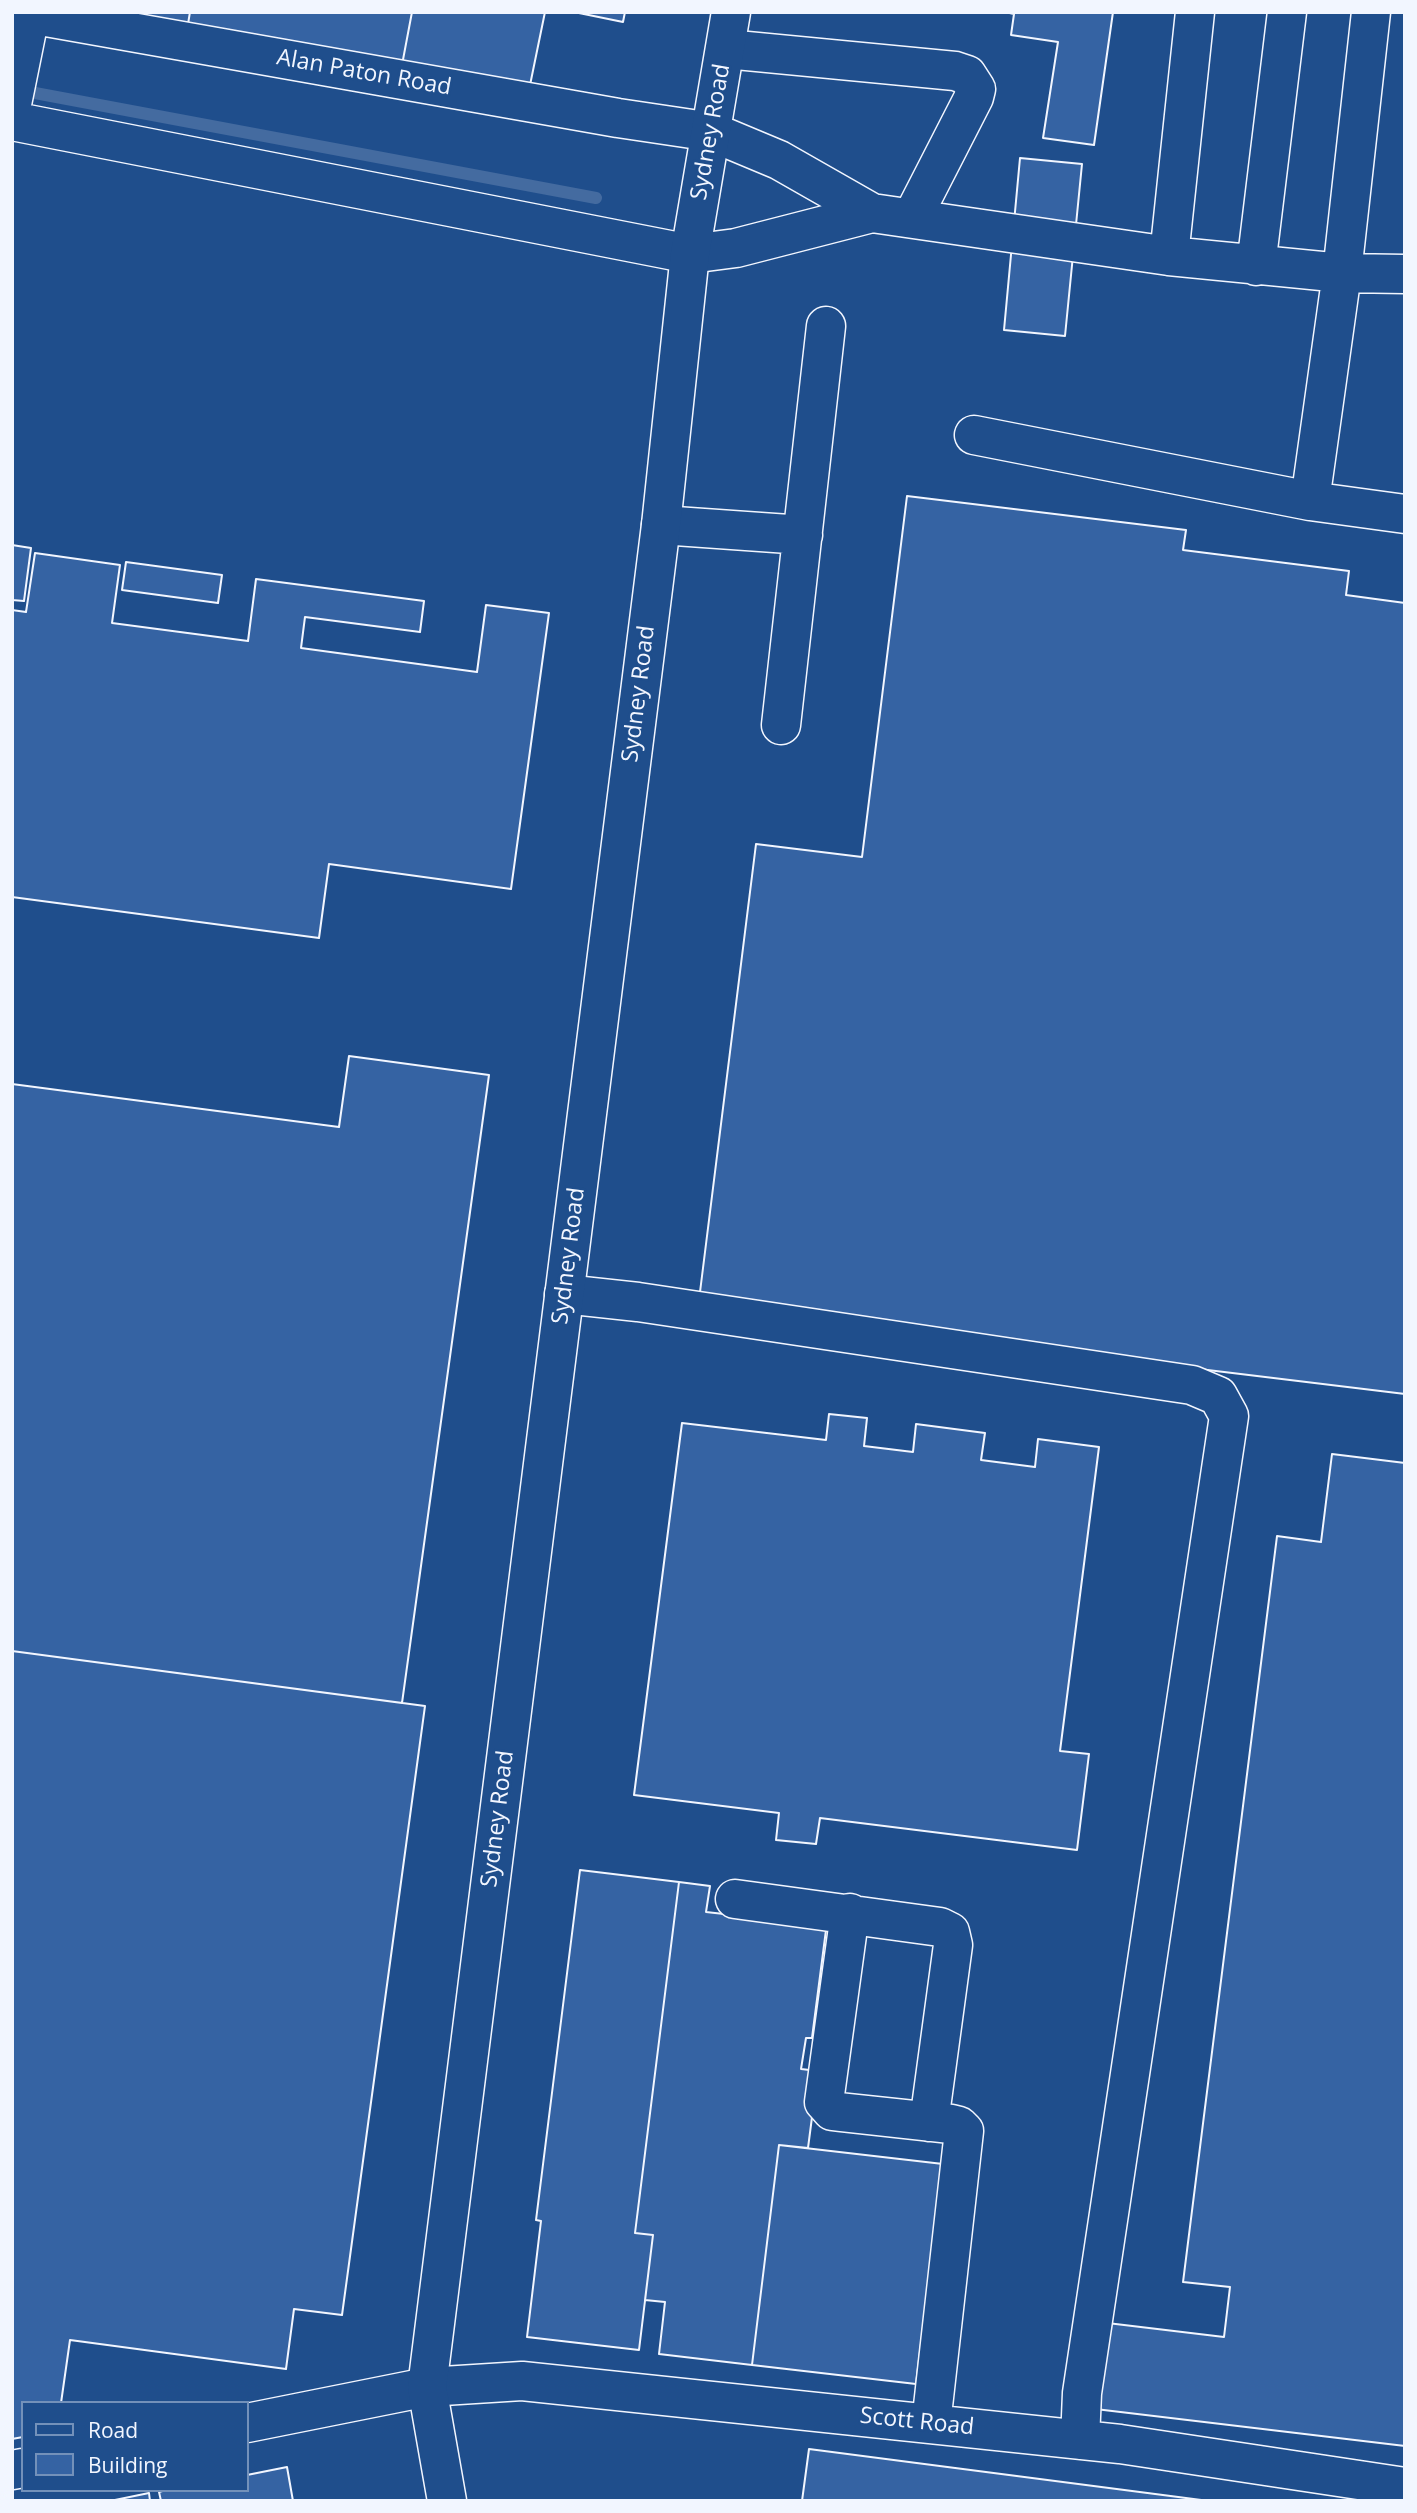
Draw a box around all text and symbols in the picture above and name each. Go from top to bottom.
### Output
street label: Alan Paton Road [275,44,453,102]
street label: Sydney Road [685,62,737,202]
street label: Sydney Road [617,624,661,764]
street label: Sydney Road [547,1186,591,1326]
street label: Sydney Road [476,1749,520,1889]
legend [21,2401,248,2492]
street label: Scott Road [859,2402,975,2442]
text: Road [88,2416,138,2444]
text: Building [88,2451,167,2479]

